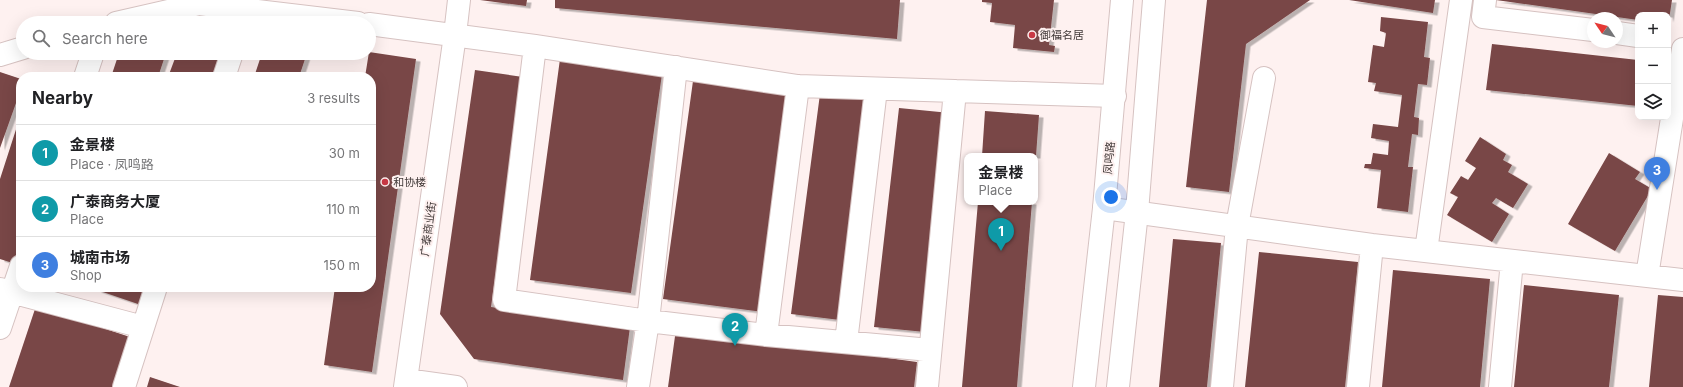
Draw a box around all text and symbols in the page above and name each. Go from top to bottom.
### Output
north arrow [1587,12,1623,48]
map controls [1635,12,1671,120]
button: + [1635,12,1671,48]
search box [16,16,376,60]
icon: search [30,27,52,49]
place label: 御福名居 [1039,28,1084,42]
text: Search here [62,29,148,48]
marker: 御福名居 [1027,30,1037,40]
button: − [1635,48,1671,84]
button: layers [1635,84,1671,120]
text: Nearby [32,88,93,108]
text: 3 results [307,90,360,106]
text: 金景楼 [70,135,115,154]
street label: 凤鸣路 [1101,141,1117,175]
text: 1 [42,145,48,161]
text: 30 m [329,145,360,161]
popup [964,153,1038,205]
text: Place · 凤鸣路 [70,156,154,172]
pin: 3 [1644,157,1670,190]
text: 金景楼 [978,163,1024,182]
place label: 和协楼 [393,175,426,189]
marker: 和协楼 [380,177,390,187]
text: Place [978,182,1012,198]
your location [1101,187,1121,207]
text: 广泰商务大厦 [70,192,160,211]
text: 2 [41,201,49,217]
text: 110 m [326,201,360,217]
street label: 广泰商业街 [417,201,439,257]
text: Place [70,211,104,227]
pin: 1 [988,218,1014,251]
text: 城南市场 [70,248,130,267]
text: 3 [41,257,49,273]
text: 150 m [324,257,360,273]
text: Shop [70,267,102,283]
pin: 2 [722,313,748,346]

